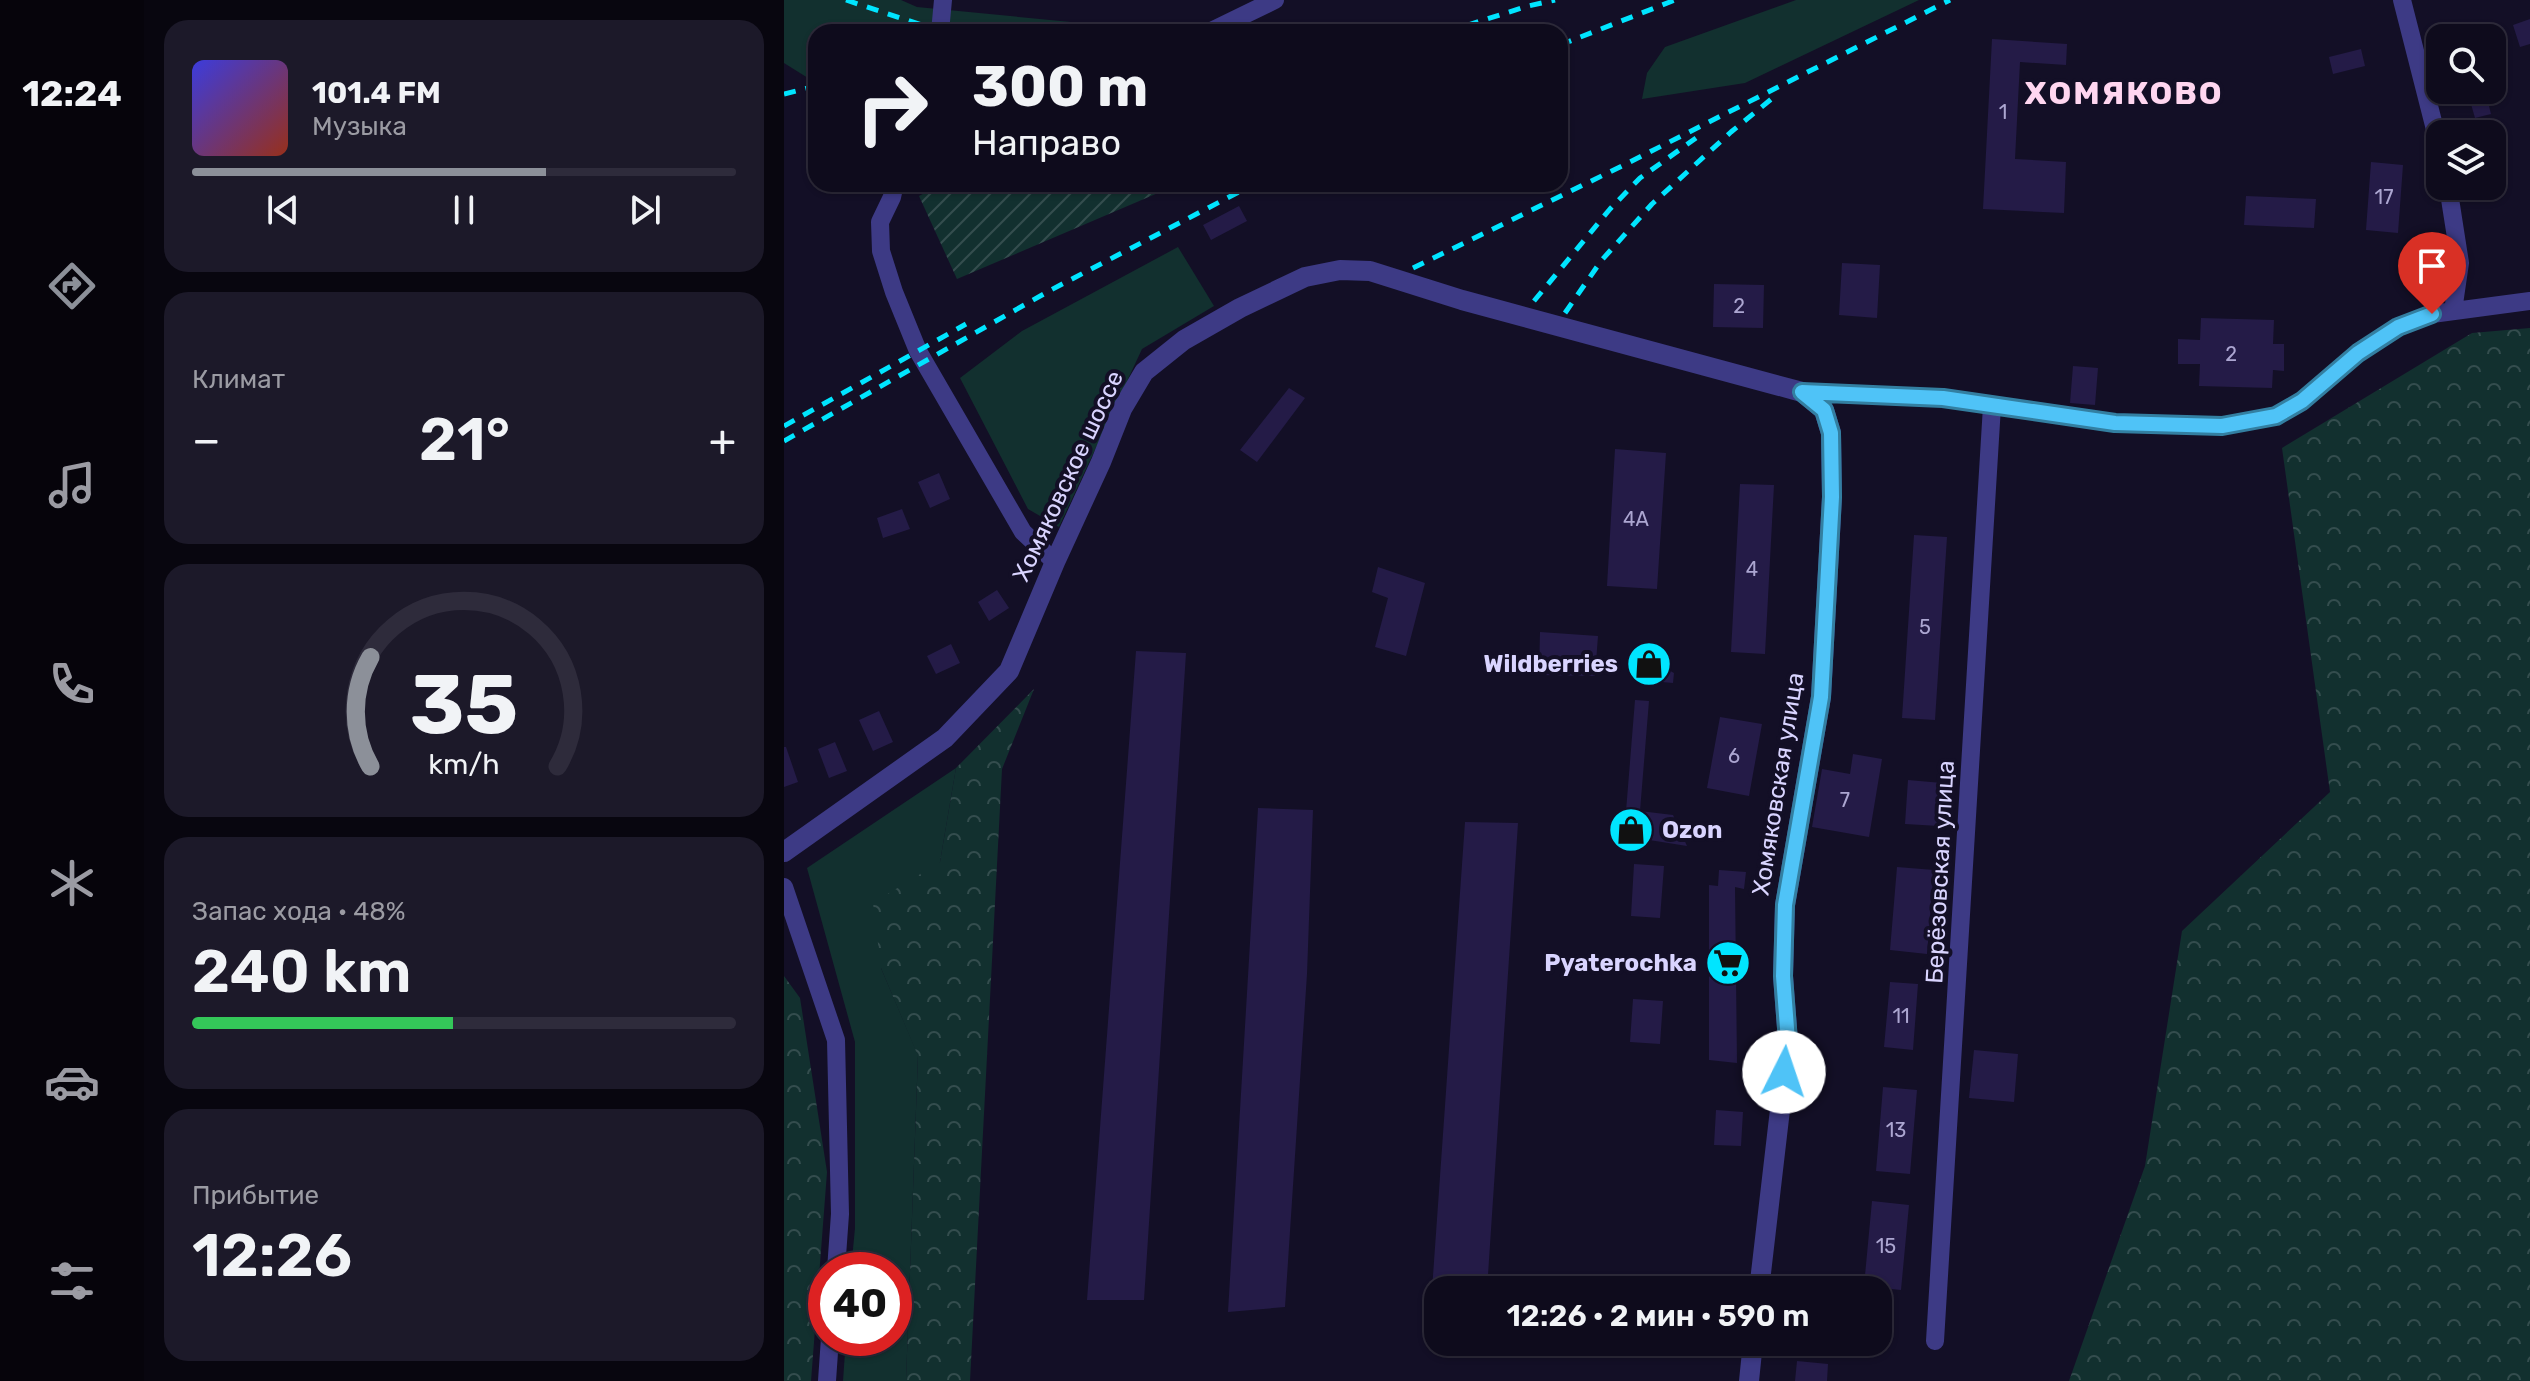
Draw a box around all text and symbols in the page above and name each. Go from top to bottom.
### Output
map controls [2426,24,2506,200]
button: search [2426,24,2506,104]
text: 300 m [972,54,1148,120]
icon: right [840,56,944,160]
text: 12:24 [22,72,122,115]
district label: ХОМЯКОВО [2024,74,2224,112]
text: 101.4 FM [312,75,441,111]
house number: 1 [1999,100,2007,124]
text: Музыка [312,111,407,142]
button: layers [2426,120,2506,200]
text: Направо [972,121,1121,164]
house number: 17 [2375,185,2393,209]
icon: previous [261,188,305,232]
icon: pause [442,188,486,232]
icon: next [623,188,667,232]
pin [2398,232,2466,314]
icon: arrive [2410,244,2454,288]
icon: directions [44,258,100,314]
house number: 2 [1733,294,1745,318]
house number: 2 [2225,342,2237,366]
text: Климат [192,364,285,395]
street label: Хомяковское шоссе [1007,366,1129,586]
text: 21° [419,404,510,475]
text: − [192,414,221,466]
text: + [709,414,736,466]
icon: music [44,457,100,513]
house number: 4А [1623,507,1649,531]
house number: 4 [1746,557,1758,581]
house number: 5 [1919,615,1931,639]
shop icon: Wildberries [1625,640,1673,688]
place label: Wildberries [1484,650,1618,678]
text: 35 [410,654,518,753]
icon: phone [44,656,100,712]
street label: Хомяковская улица [1747,671,1809,897]
house number: 6 [1728,744,1740,768]
text: km/h [428,747,500,781]
street label: Берёзовская улица [1920,760,1960,984]
house number: 7 [1840,788,1850,812]
shop icon: Ozon [1607,806,1655,854]
place label: Ozon [1662,816,1722,844]
icon: climate [44,855,100,911]
text: Запас хода · 48% [192,896,406,927]
text: 240 km [192,936,412,1007]
supermarket icon: Pyaterochka [1704,939,1752,987]
place label: Pyaterochka [1544,949,1697,977]
house number: 11 [1892,1004,1910,1028]
position arrow [1742,1030,1826,1114]
icon: car [44,1054,100,1110]
house number: 13 [1886,1118,1906,1142]
text: Прибытие [192,1180,319,1211]
text: 12:26 [192,1220,352,1291]
house number: 15 [1876,1234,1896,1258]
speed limit sign: 40 [808,1252,912,1356]
icon: filters [44,1253,100,1309]
text: 12:26 · 2 мин · 590 m [1507,1298,1809,1334]

